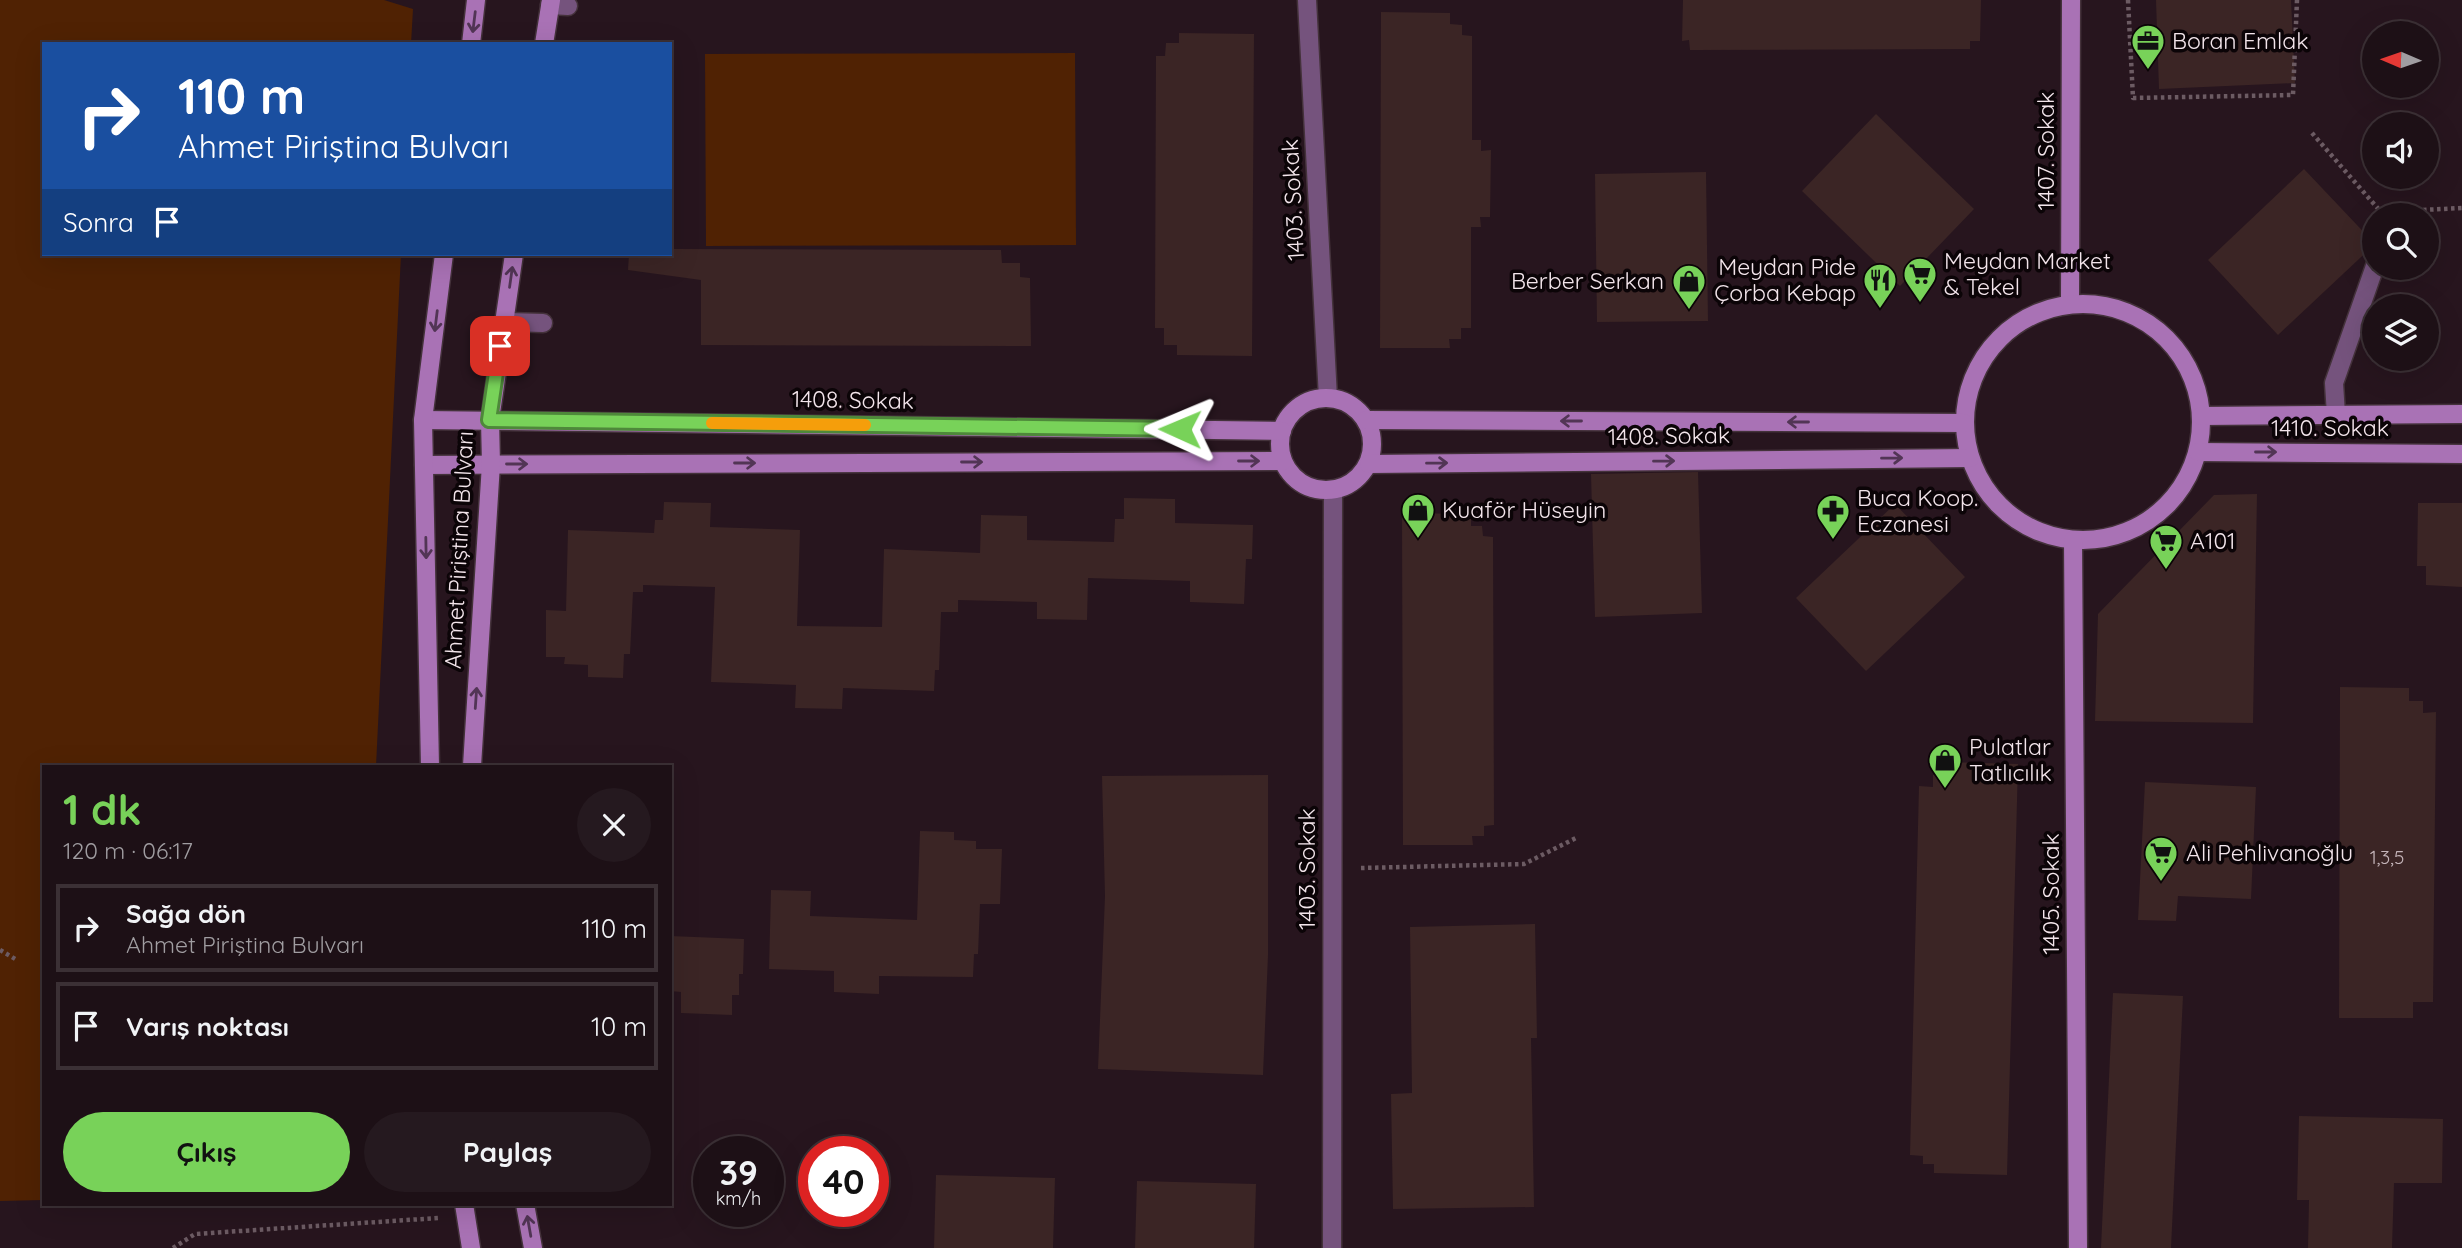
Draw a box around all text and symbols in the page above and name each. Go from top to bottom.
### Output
one-way arrow [467,10,480,33]
north arrow [2362,21,2440,98]
map controls [2362,21,2439,371]
office icon: Boran Emlak [2129,22,2167,71]
place label: Boran Emlak [2172,26,2309,55]
text: 110 m [178,65,305,126]
icon: right [63,70,154,161]
street label: 1407. Sokak [2031,92,2060,210]
button: sound [2362,112,2439,189]
text: Ahmet Piriştina Bulvarı [178,126,509,166]
street label: 1403. Sokak [1275,138,1310,262]
icon: arrive [148,203,186,241]
button: search [2362,203,2439,280]
text: Sonra [63,206,134,239]
place label: Meydan Market & Tekel [1944,246,2111,301]
place label: Meydan Pide Çorba Kebap [1714,252,1856,307]
supermarket icon: Meydan Market & Tekel [1901,255,1939,304]
restaurant icon: Meydan Pide Çorba Kebap [1861,261,1899,310]
shop icon: Berber Serkan [1670,262,1708,311]
one-way arrow [504,266,517,289]
place label: Berber Serkan [1511,266,1664,295]
button: layers [2362,294,2439,371]
one-way arrow [429,310,442,332]
pin [470,316,530,376]
icon: arrive [481,327,519,365]
street label: 1408. Sokak [792,384,914,415]
position arrow [1143,392,1217,466]
street label: 1410. Sokak [2271,413,2389,442]
one-way arrow [1559,414,1582,428]
one-way arrow [1787,416,1810,429]
street label: 1408. Sokak [1608,420,1730,451]
street label: Ahmet Piriştina Bulvarı [438,430,479,670]
one-way arrow [2255,446,2278,459]
one-way arrow [1880,451,1903,465]
one-way arrow [1237,454,1260,468]
one-way arrow [1653,454,1676,468]
one-way arrow [960,455,983,469]
one-way arrow [733,456,756,470]
one-way arrow [1425,456,1448,470]
one-way arrow [505,457,528,471]
place label: Buca Koop. Eczanesi [1857,483,1978,538]
shop icon: Kuaför Hüseyin [1399,491,1437,540]
pharmacy icon: Buca Koop. Eczanesi [1814,492,1852,541]
place label: Kuaför Hüseyin [1442,495,1606,524]
supermarket icon: A101 [2147,522,2185,571]
place label: A101 [2190,526,2236,555]
one-way arrow [419,536,433,559]
one-way arrow [470,688,483,710]
place label: Pulatlar Tatlıcılık [1969,732,2052,787]
shop icon: Pulatlar Tatlıcılık [1926,741,1964,790]
text: 1 dk [63,783,141,836]
button: close [577,788,651,862]
street label: 1403. Sokak [1292,808,1321,930]
street label: 1405. Sokak [2036,833,2065,955]
supermarket icon: Ali Pehlivanoğlu [2142,834,2180,883]
text: 120 m · 06:17 [63,836,193,865]
place label: Ali Pehlivanoğlu [2186,838,2353,867]
house number: 1,3,5 [2370,845,2404,869]
text: Sağa dön [126,897,246,930]
icon: right [67,909,105,947]
text: 110 m [581,912,647,945]
text: Ahmet Piriştina Bulvarı [126,930,364,959]
icon: arrive [67,1007,105,1045]
text: Varış noktası [126,1010,289,1043]
text: 10 m [591,1010,647,1043]
button: Çıkış [63,1112,350,1192]
button: Paylaş [364,1112,651,1192]
speed limit sign: 40 [798,1136,889,1227]
text: 39 [719,1150,758,1194]
text: km/h [716,1187,761,1210]
one-way arrow [522,1215,535,1238]

